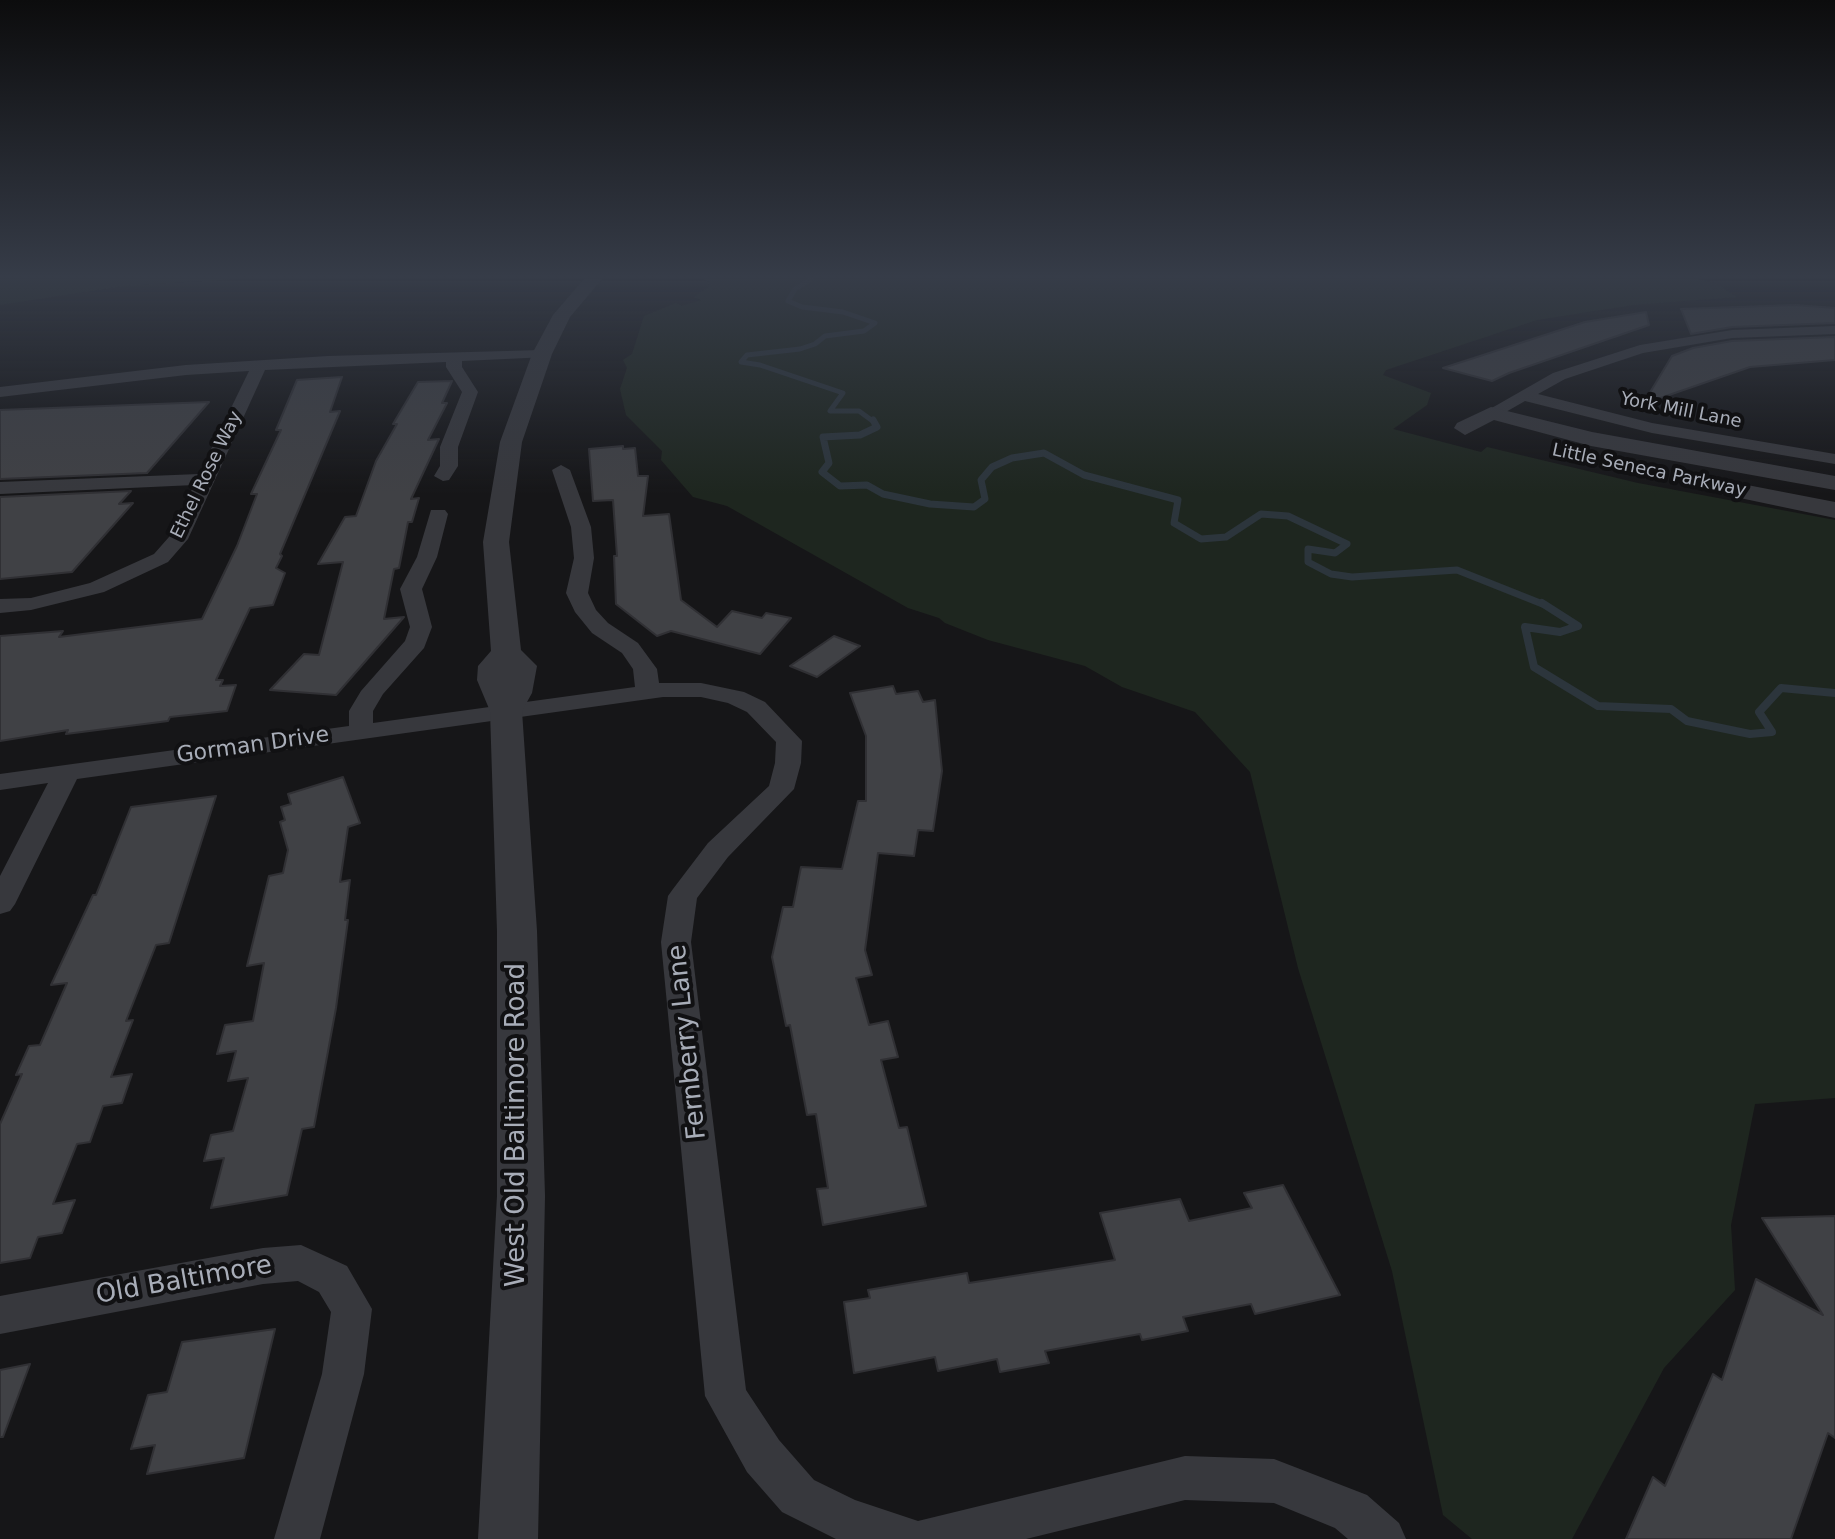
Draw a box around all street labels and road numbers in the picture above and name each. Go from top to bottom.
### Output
street label: York Mill Lane [1619,389,1743,433]
street label: Ethel Rose Way [167,408,247,542]
street label: Little Seneca Parkway [1550,440,1748,502]
street label: Gorman Drive [175,722,331,770]
street label: Fernberry Lane [662,943,714,1141]
street label: West Old Baltimore Road [501,963,533,1287]
street label: Old Baltimore [94,1250,274,1312]

